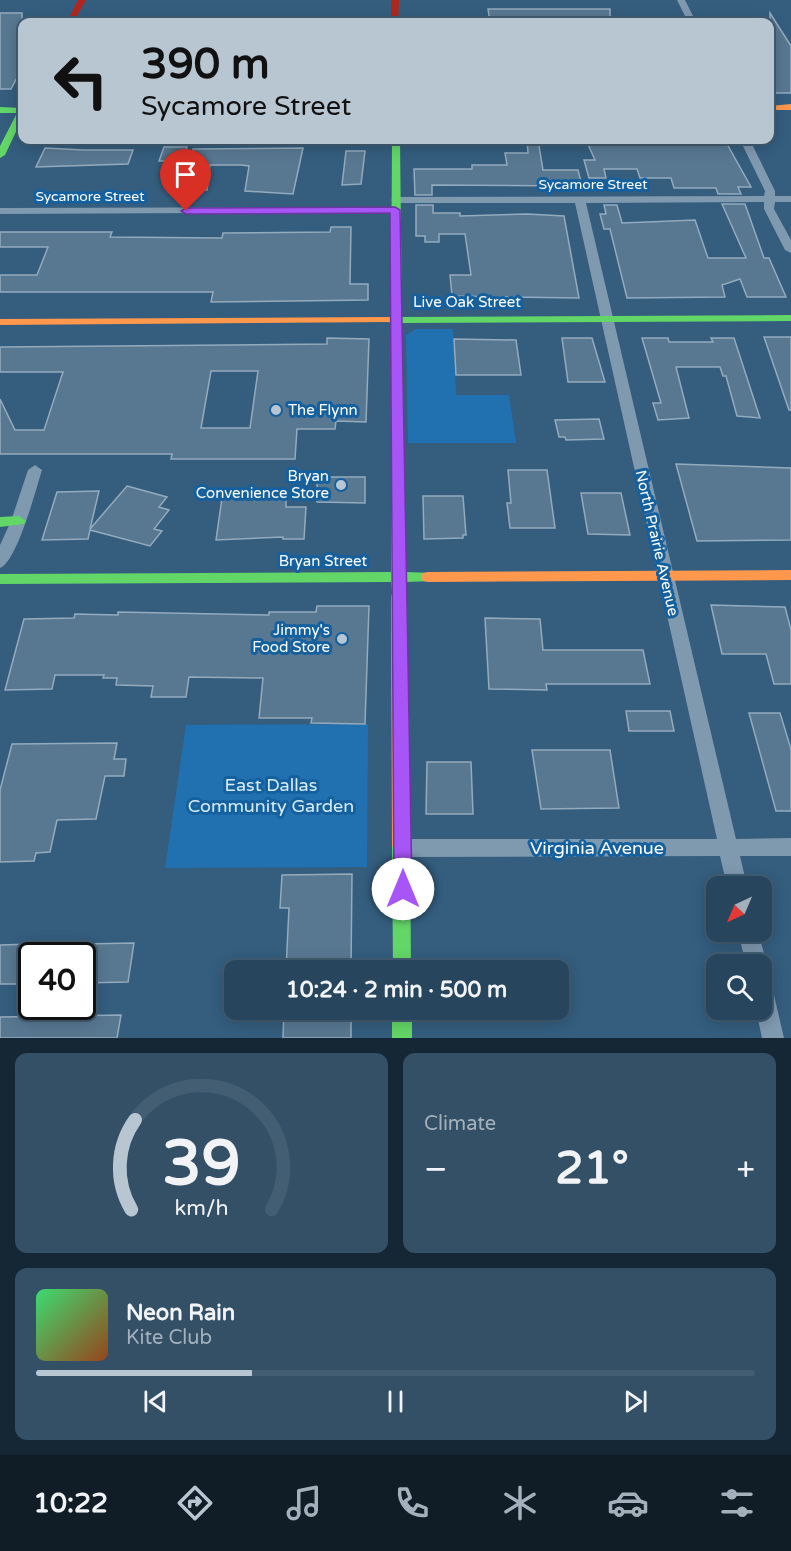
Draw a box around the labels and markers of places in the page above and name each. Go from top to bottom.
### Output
pin [160,149,211,211]
place label: The Flynn [288,401,358,419]
marker: The Flynn [269,403,283,417]
place label: Bryan Convenience Store [196,467,329,502]
marker: Bryan Convenience Store [334,478,348,492]
place label: Jimmy's Food Store [252,621,330,656]
marker: Jimmy's Food Store [335,632,349,646]

